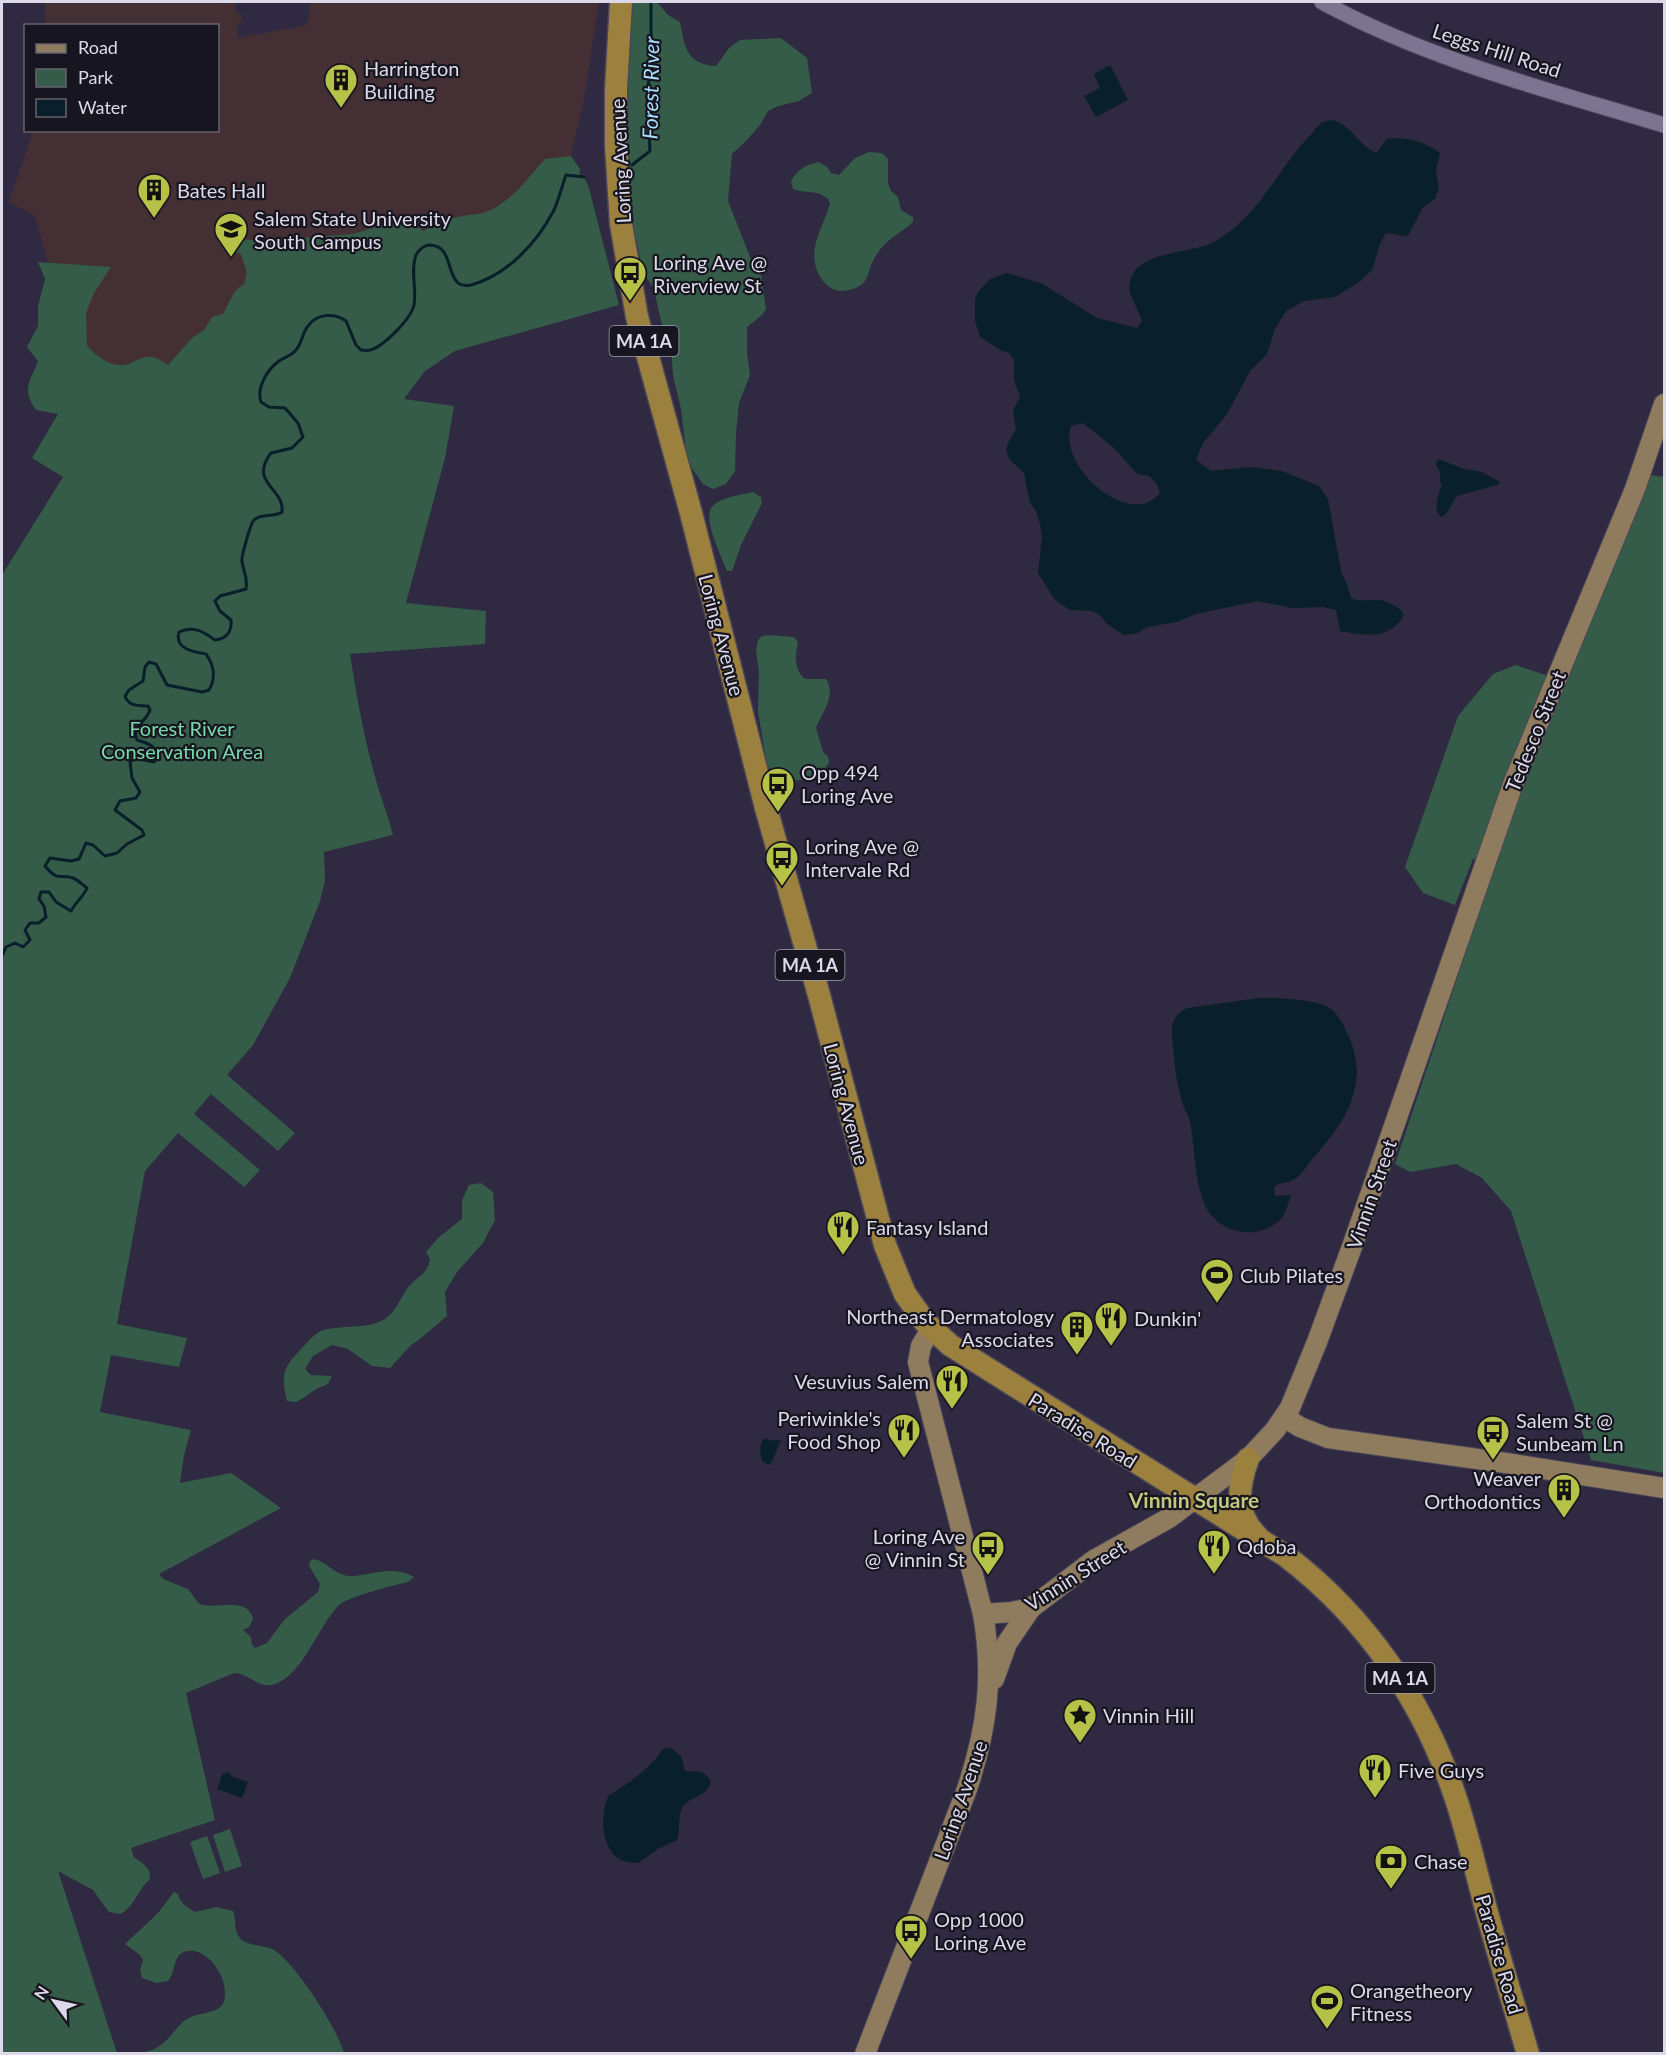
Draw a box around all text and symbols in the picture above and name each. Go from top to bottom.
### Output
street label: Leggs Hill Road [1430,18,1564,82]
legend [24,24,219,132]
text: Road [78,36,118,58]
water label: Forest River [637,36,663,140]
place label: Harrington Building [364,56,459,103]
building icon: Harrington Building [323,62,359,109]
text: Park [78,66,114,88]
text: Water [78,96,127,118]
street label: Loring Avenue [605,98,635,224]
building icon: Bates Hall [136,172,172,219]
place label: Bates Hall [177,178,265,202]
place label: Salem State University South Campus [254,206,451,253]
school or university icon: Salem State University South Campus [213,211,249,258]
place label: Loring Ave @ Riverview St [653,250,767,297]
bus stop icon: Loring Ave @ Riverview St [612,255,648,302]
road number: MA 1A [610,326,678,356]
street label: Loring Avenue [694,571,750,699]
street label: Tedesco Street [1500,667,1570,795]
park label: Forest River Conservation Area [101,716,263,763]
place label: Opp 494 Loring Ave [801,760,893,807]
bus stop icon: Opp 494 Loring Ave [760,766,796,813]
place label: Loring Ave @ Intervale Rd [805,834,919,881]
bus stop icon: Loring Ave @ Intervale Rd [764,840,800,887]
road number: MA 1A [776,950,844,980]
street label: Loring Avenue [819,1040,875,1168]
street label: Vinnin Street [1341,1136,1401,1252]
restaurant icon: Fantasy Island [825,1209,861,1256]
place label: Fantasy Island [866,1215,988,1239]
sports icon: Club Pilates [1199,1257,1235,1304]
place label: Club Pilates [1240,1263,1343,1287]
restaurant icon: Dunkin' [1093,1300,1129,1347]
place label: Northeast Dermatology Associates [846,1304,1055,1351]
place label: Dunkin' [1134,1306,1201,1330]
building icon: Northeast Dermatology Associates [1059,1309,1095,1356]
restaurant icon: Vesuvius Salem [934,1363,970,1410]
place label: Vesuvius Salem [794,1369,929,1393]
street label: Paradise Road [1024,1387,1142,1473]
place label: Periwinkle's Food Shop [778,1406,881,1453]
place label: Salem St @ Sunbeam Ln [1516,1408,1624,1455]
restaurant icon: Periwinkle's Food Shop [886,1412,922,1459]
bus stop icon: Salem St @ Sunbeam Ln [1475,1414,1511,1461]
place label: Weaver Orthodontics [1424,1466,1542,1513]
building icon: Weaver Orthodontics [1546,1472,1582,1519]
district label: Vinnin Square [1128,1487,1259,1512]
place label: Loring Ave @ Vinnin St [865,1524,965,1571]
restaurant icon: Qdoba [1196,1528,1232,1575]
bus stop icon: Loring Ave @ Vinnin St [970,1529,1006,1576]
place label: Qdoba [1237,1534,1297,1558]
street label: Vinnin Street [1020,1535,1130,1615]
road number: MA 1A [1366,1663,1434,1693]
place icon: Vinnin Hill [1062,1697,1098,1744]
place label: Vinnin Hill [1103,1703,1194,1727]
street label: Loring Avenue [928,1737,992,1863]
restaurant icon: Five Guys [1357,1752,1393,1799]
place label: Five Guys [1398,1758,1484,1782]
bank icon: Chase [1373,1843,1409,1890]
place label: Chase [1414,1849,1468,1873]
street label: Paradise Road [1471,1891,1529,2017]
place label: Opp 1000 Loring Ave [934,1907,1026,1954]
bus stop icon: Opp 1000 Loring Ave [893,1913,929,1960]
north arrow [24,1971,84,2031]
place label: Orangetheory Fitness [1350,1978,1473,2025]
text: N [30,1982,52,2003]
sports icon: Orangetheory Fitness [1309,1983,1345,2030]

